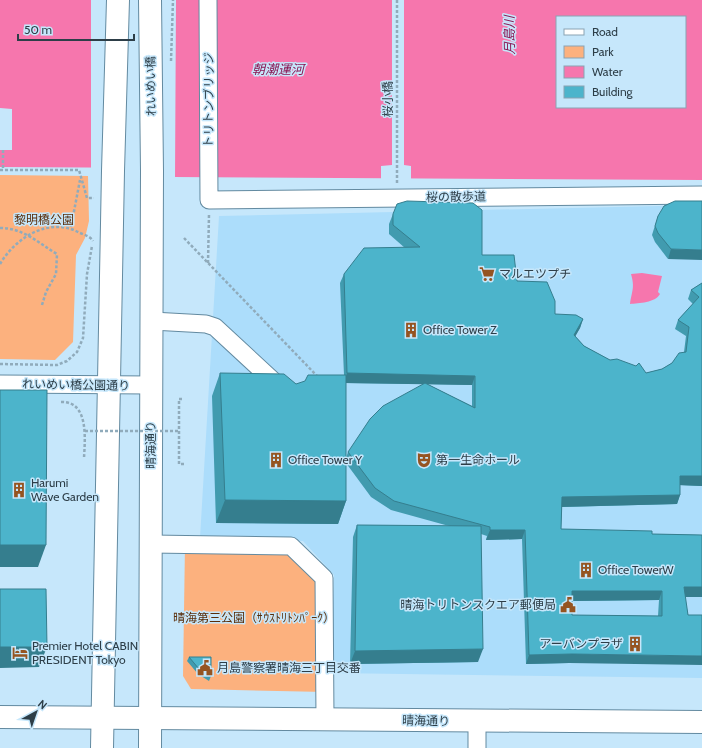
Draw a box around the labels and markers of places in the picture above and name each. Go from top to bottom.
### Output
supermarket icon: マルエツプチ [478,265,496,283]
place label: マルエツプチ [499,266,571,281]
building icon: Office Tower Z [402,321,420,339]
place label: Office Tower Z [423,322,497,337]
building icon: Office Tower Y [267,451,285,469]
theatre icon: 第一生命ホール [415,451,433,469]
place label: Office Tower Y [288,452,362,467]
place label: 第一生命ホール [436,452,520,467]
place label: Harumi Wave Garden [31,475,99,504]
building icon: Harumi Wave Garden [10,481,28,499]
building icon: Office TowerW [577,561,595,579]
place label: Office TowerW [598,562,674,577]
public building icon: 晴海トリトンスクエア郵便局 [559,596,577,614]
place label: 晴海トリトンスクエア郵便局 [400,597,556,612]
building icon: アーバンプラザ [626,635,644,653]
place label: アーバンプラザ [540,636,623,651]
place label: Premier Hotel CABIN PRESIDENT Tokyo [32,638,138,667]
hotel icon: Premier Hotel CABIN PRESIDENT Tokyo [11,644,29,662]
public building icon: 月島警察署晴海三丁目交番 [196,659,214,677]
place label: 月島警察署晴海三丁目交番 [217,660,361,675]

